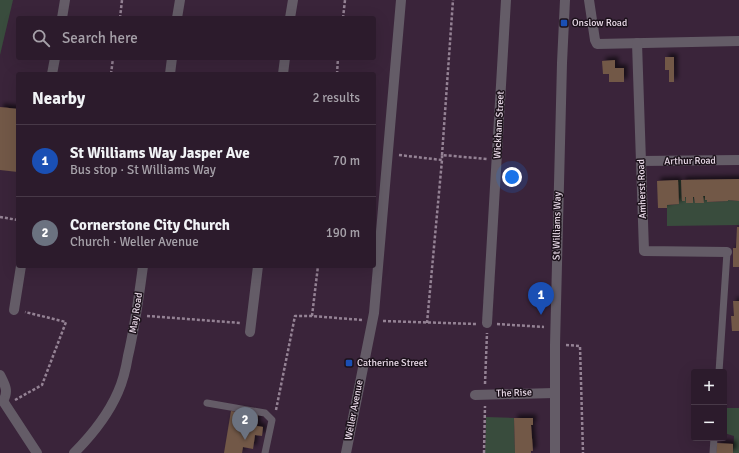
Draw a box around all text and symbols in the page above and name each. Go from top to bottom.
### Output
search box [16,16,376,60]
place label: Onslow Road [572,17,627,29]
marker: Onslow Road [559,18,569,28]
icon: search [30,27,52,49]
text: Search here [62,29,138,47]
text: Nearby [32,88,85,109]
text: 2 results [312,90,360,106]
street label: Wickham Street [491,90,507,159]
text: St Williams Way Jasper Ave [70,144,250,162]
text: 1 [41,153,49,169]
text: 70 m [333,153,360,169]
street label: Arthur Road [664,155,716,167]
street label: Amherst Road [635,159,649,219]
text: Bus stop · St Williams Way [70,162,216,178]
your location [502,167,522,187]
street label: St Williams Way [550,191,564,260]
text: Cornerstone City Church [70,216,230,234]
text: 2 [41,225,49,241]
text: 190 m [326,225,360,241]
text: Church · Weller Avenue [70,234,199,250]
pin: 1 [528,282,554,315]
street label: May Road [127,292,145,334]
place label: Catherine Street [357,357,428,369]
marker: Catherine Street [344,358,354,368]
map controls [691,369,727,441]
button: + [691,369,727,405]
street label: Weller Avenue [342,379,366,441]
street label: The Rise [496,386,532,400]
button: − [691,405,727,441]
pin: 2 [232,407,258,440]

